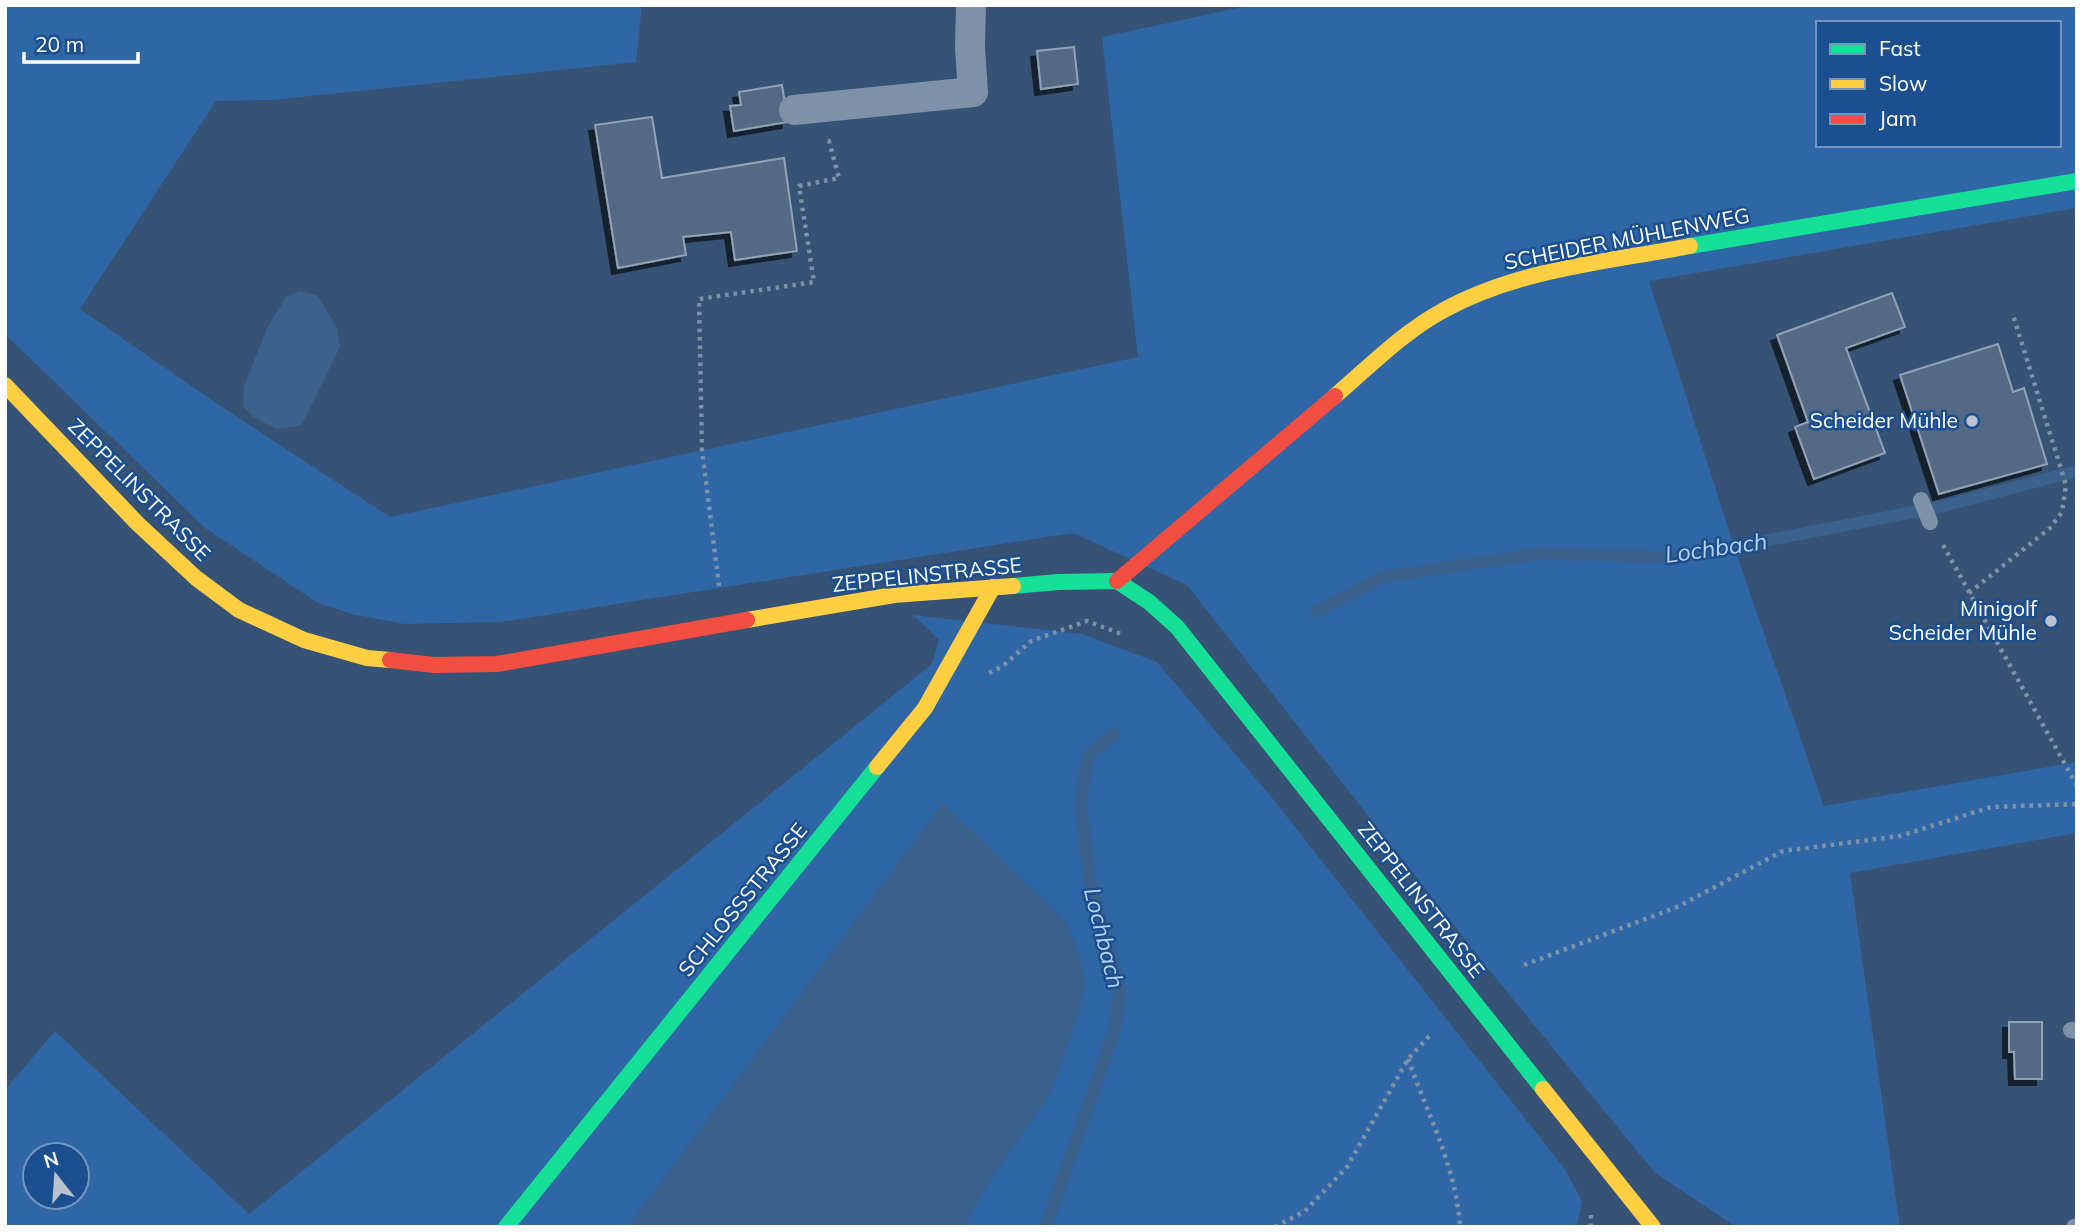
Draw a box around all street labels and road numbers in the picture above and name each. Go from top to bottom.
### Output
street label: SCHEIDER MÜHLENWEG [1502,201,1752,275]
street label: ZEPPELINSTRASSE [63,413,216,566]
street label: ZEPPELINSTRASSE [831,551,1023,597]
street label: ZEPPELINSTRASSE [1353,816,1491,983]
street label: SCHLOSSSTRASSE [672,817,812,981]

